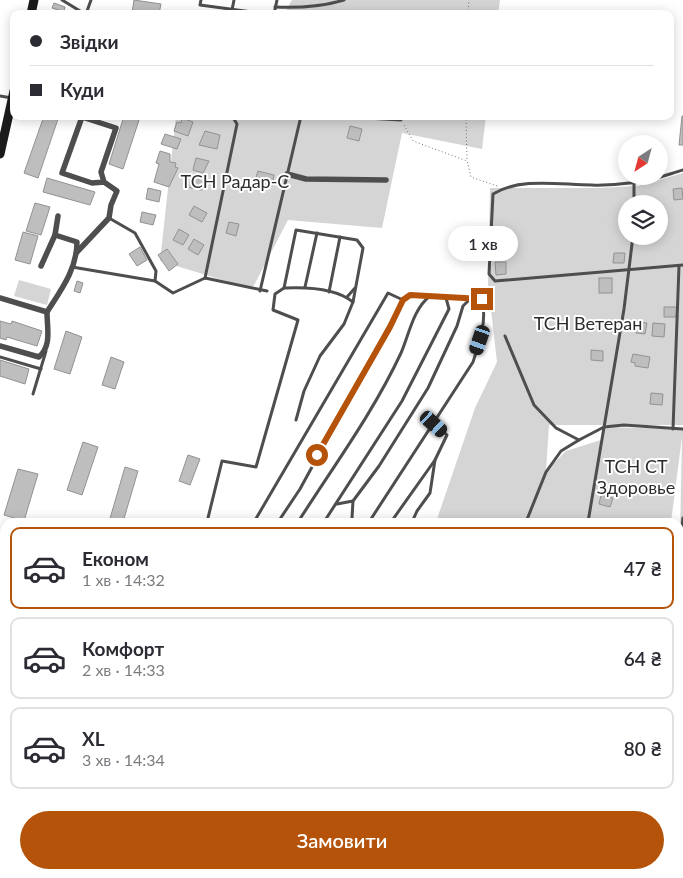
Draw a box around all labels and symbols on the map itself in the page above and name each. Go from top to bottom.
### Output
north arrow [618,135,668,185]
park label: ТСН Радар-С [181,170,289,192]
callout: 1 хв [447,226,517,262]
route end [471,288,493,310]
park label: ТСН Ветеран [534,312,642,334]
car [468,323,491,357]
car [417,408,450,440]
route start [306,444,328,466]
park label: ТСН СТ Здоровье [597,455,675,498]

